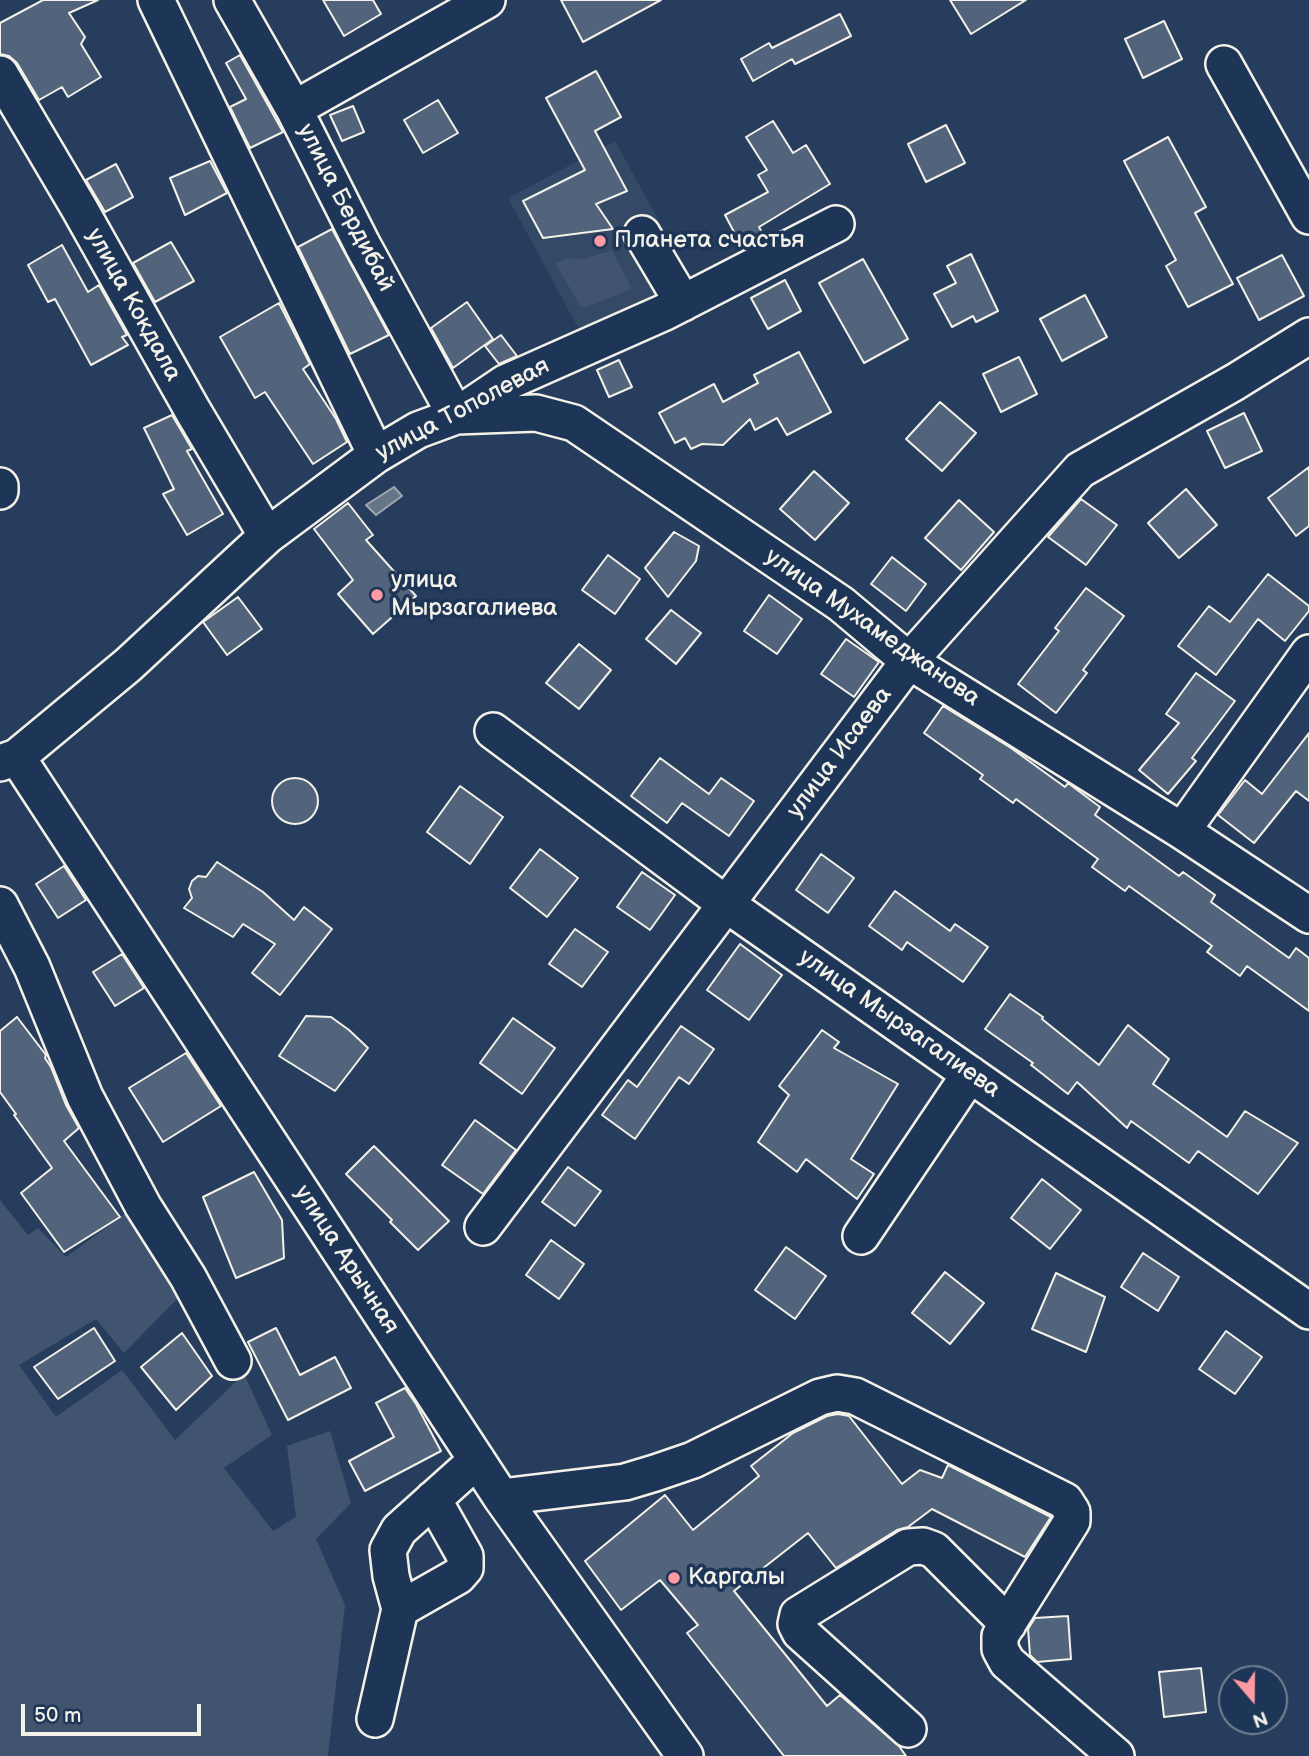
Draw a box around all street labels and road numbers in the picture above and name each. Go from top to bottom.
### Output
street label: улица Бердибай [290,119,400,297]
street label: улица Кокдала [79,224,187,386]
street label: улица Тополевая [371,352,555,468]
street label: улица Мухамеджанова [759,543,985,713]
street label: улица Исаева [781,682,899,824]
street label: улица Мырзагалиева [793,944,1005,1104]
street label: улица Арычная [287,1180,405,1340]

